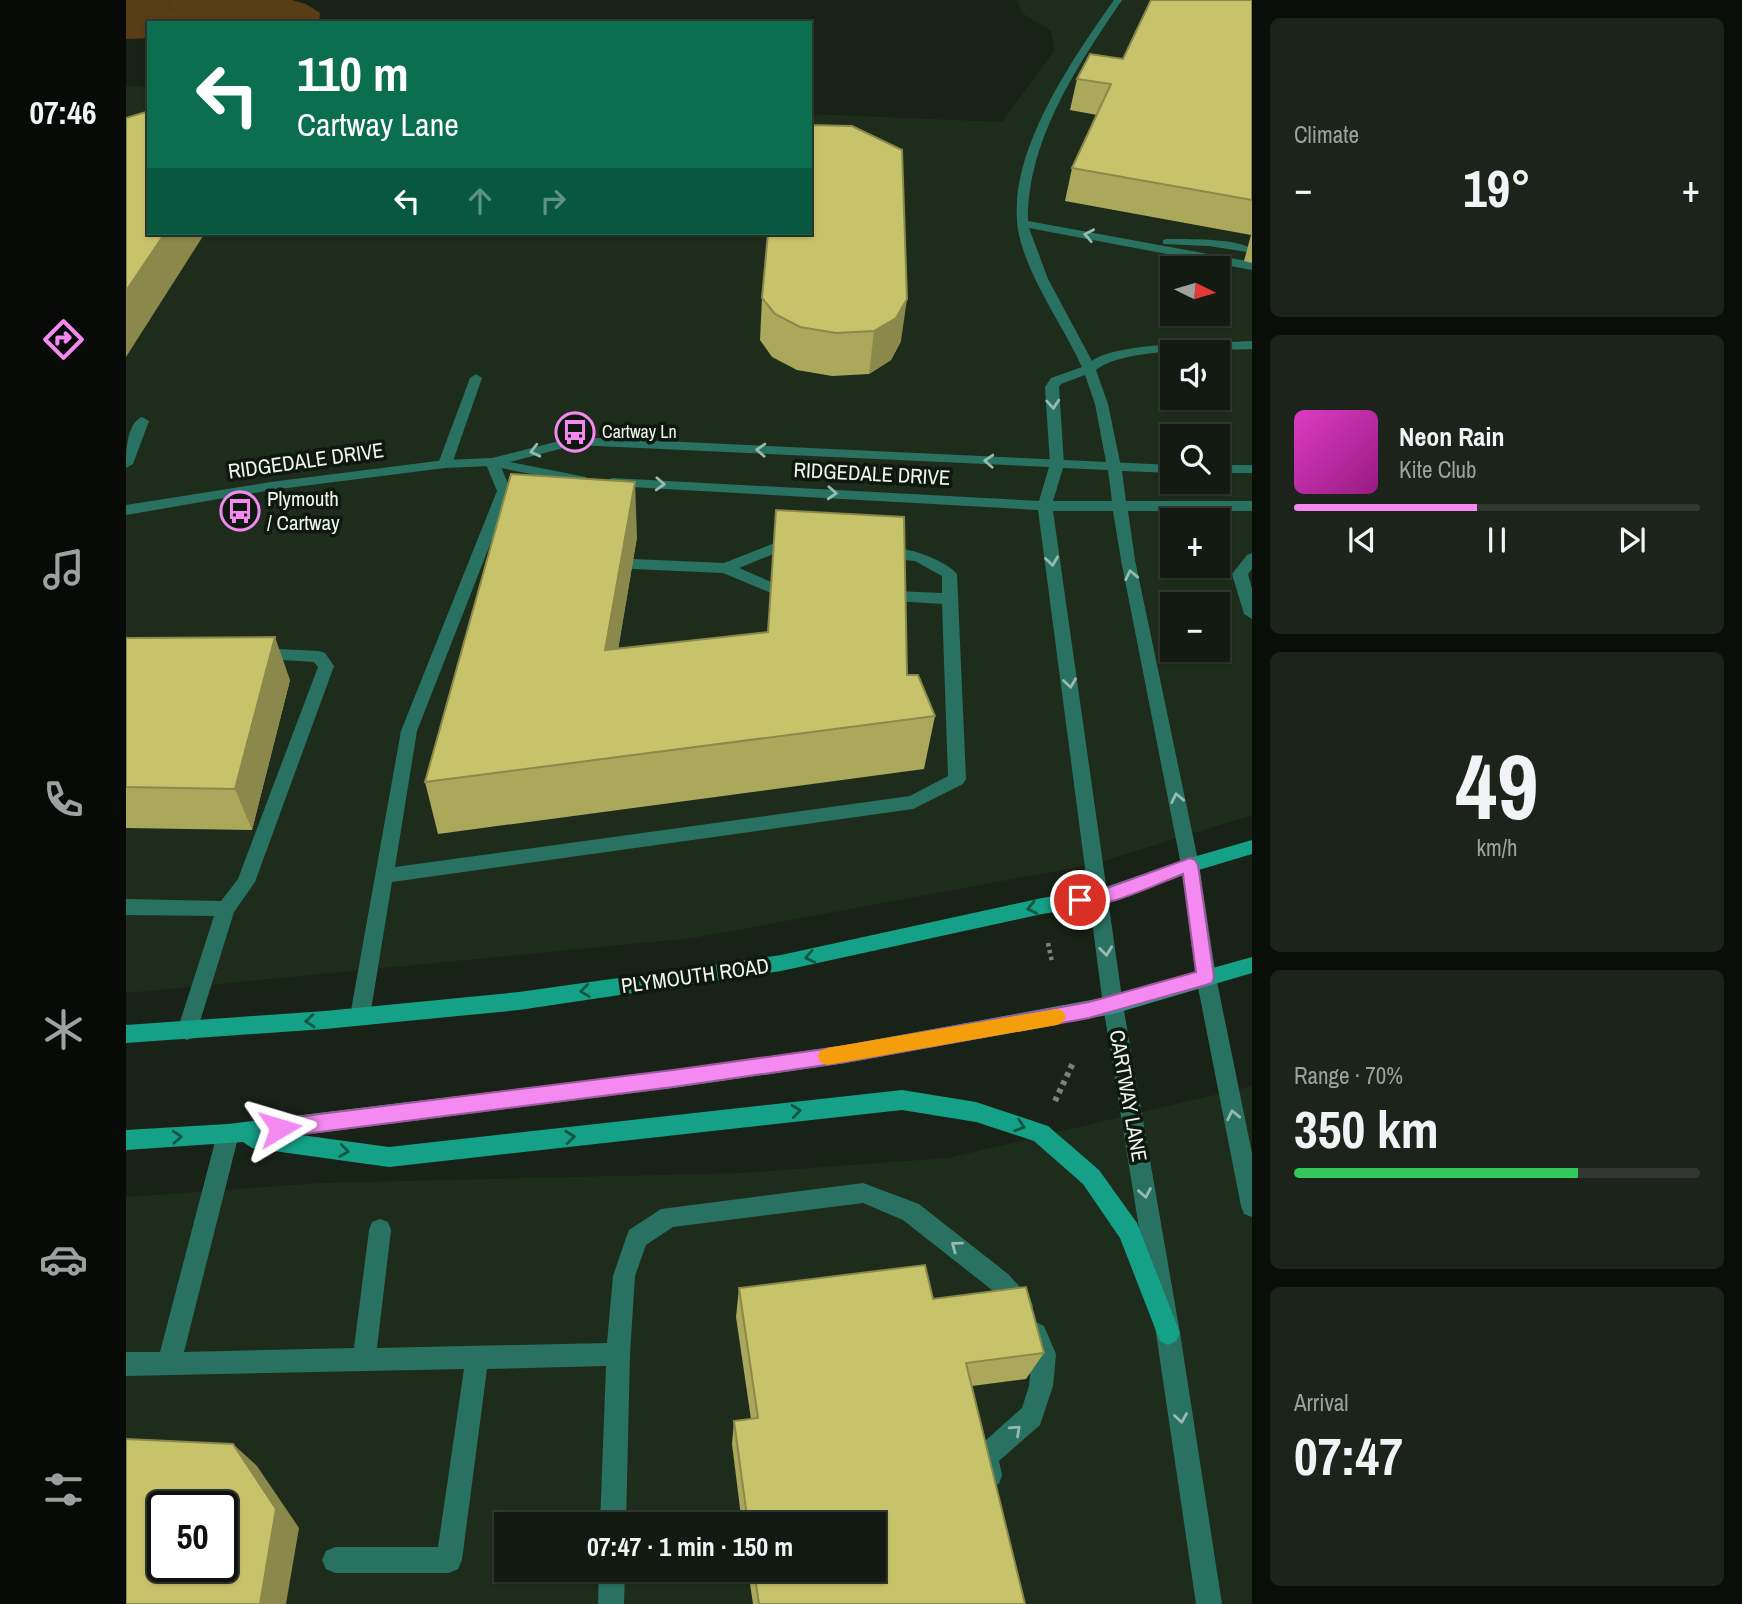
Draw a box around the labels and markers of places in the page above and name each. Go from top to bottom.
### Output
bus stop icon: Cartway Ln [554,411,596,453]
place label: Cartway Ln [602,419,677,444]
place label: Plymouth / Cartway [267,484,340,537]
bus stop icon: Plymouth / Cartway [219,490,261,532]
pin [1050,870,1110,930]

